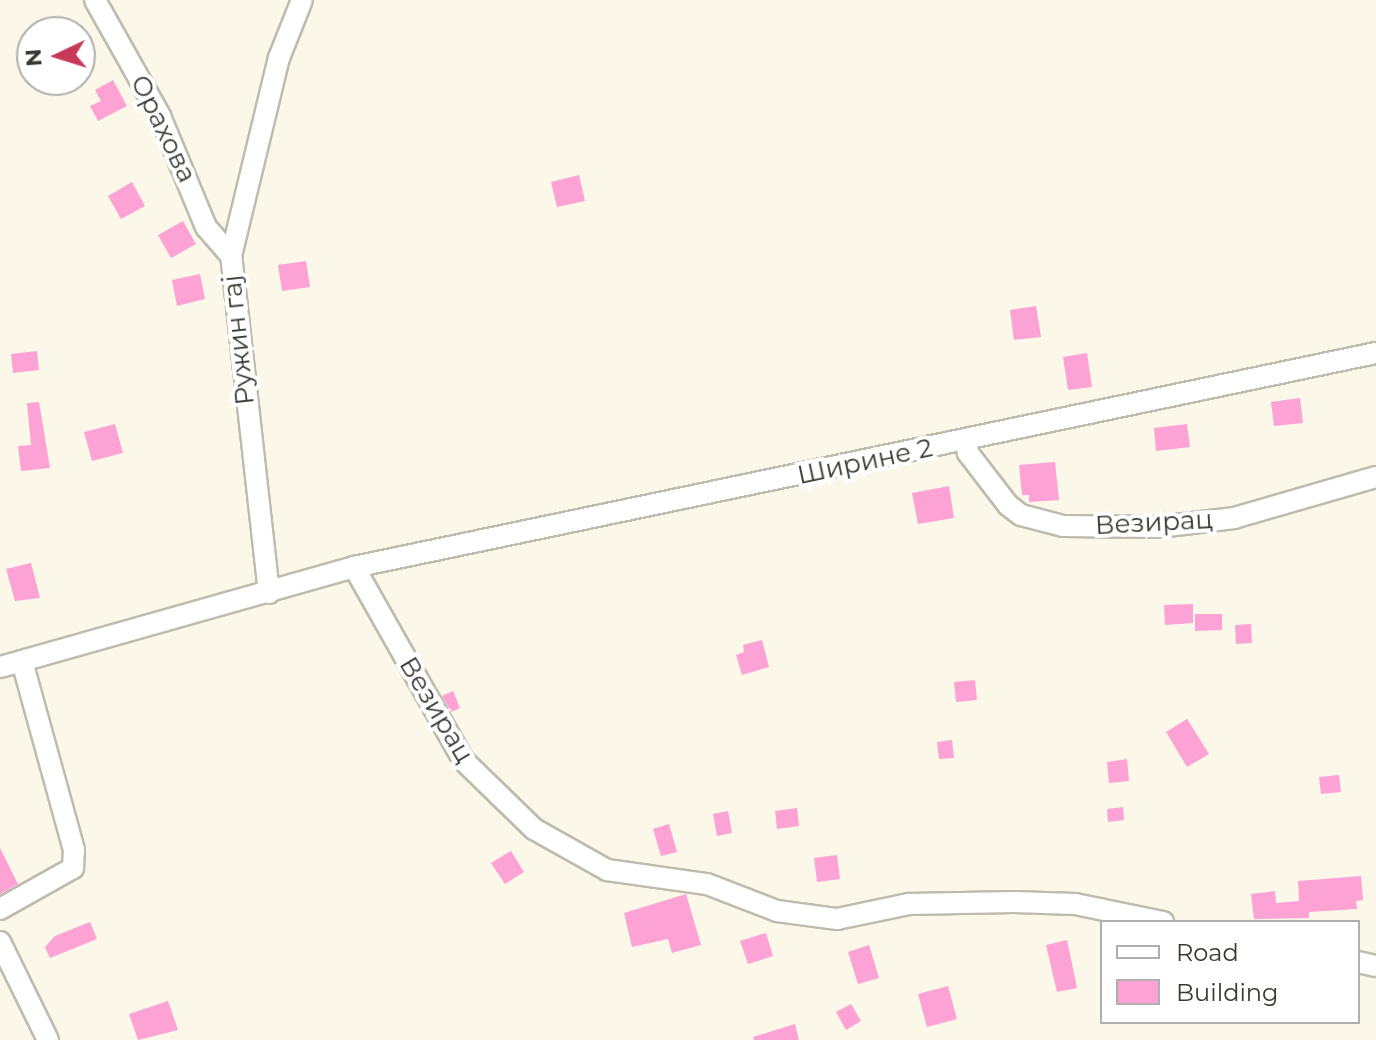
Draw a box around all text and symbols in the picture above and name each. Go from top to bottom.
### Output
north arrow [16,16,96,96]
text: N [19,48,48,67]
street label: Орахова [124,70,202,188]
street label: Ружин гај [217,273,261,407]
street label: Ширине 2 [795,432,935,492]
street label: Везирац [1094,504,1214,542]
street label: Везирац [392,651,480,769]
legend [1100,920,1360,1024]
text: Road [1176,938,1239,967]
text: Building [1176,978,1279,1007]

